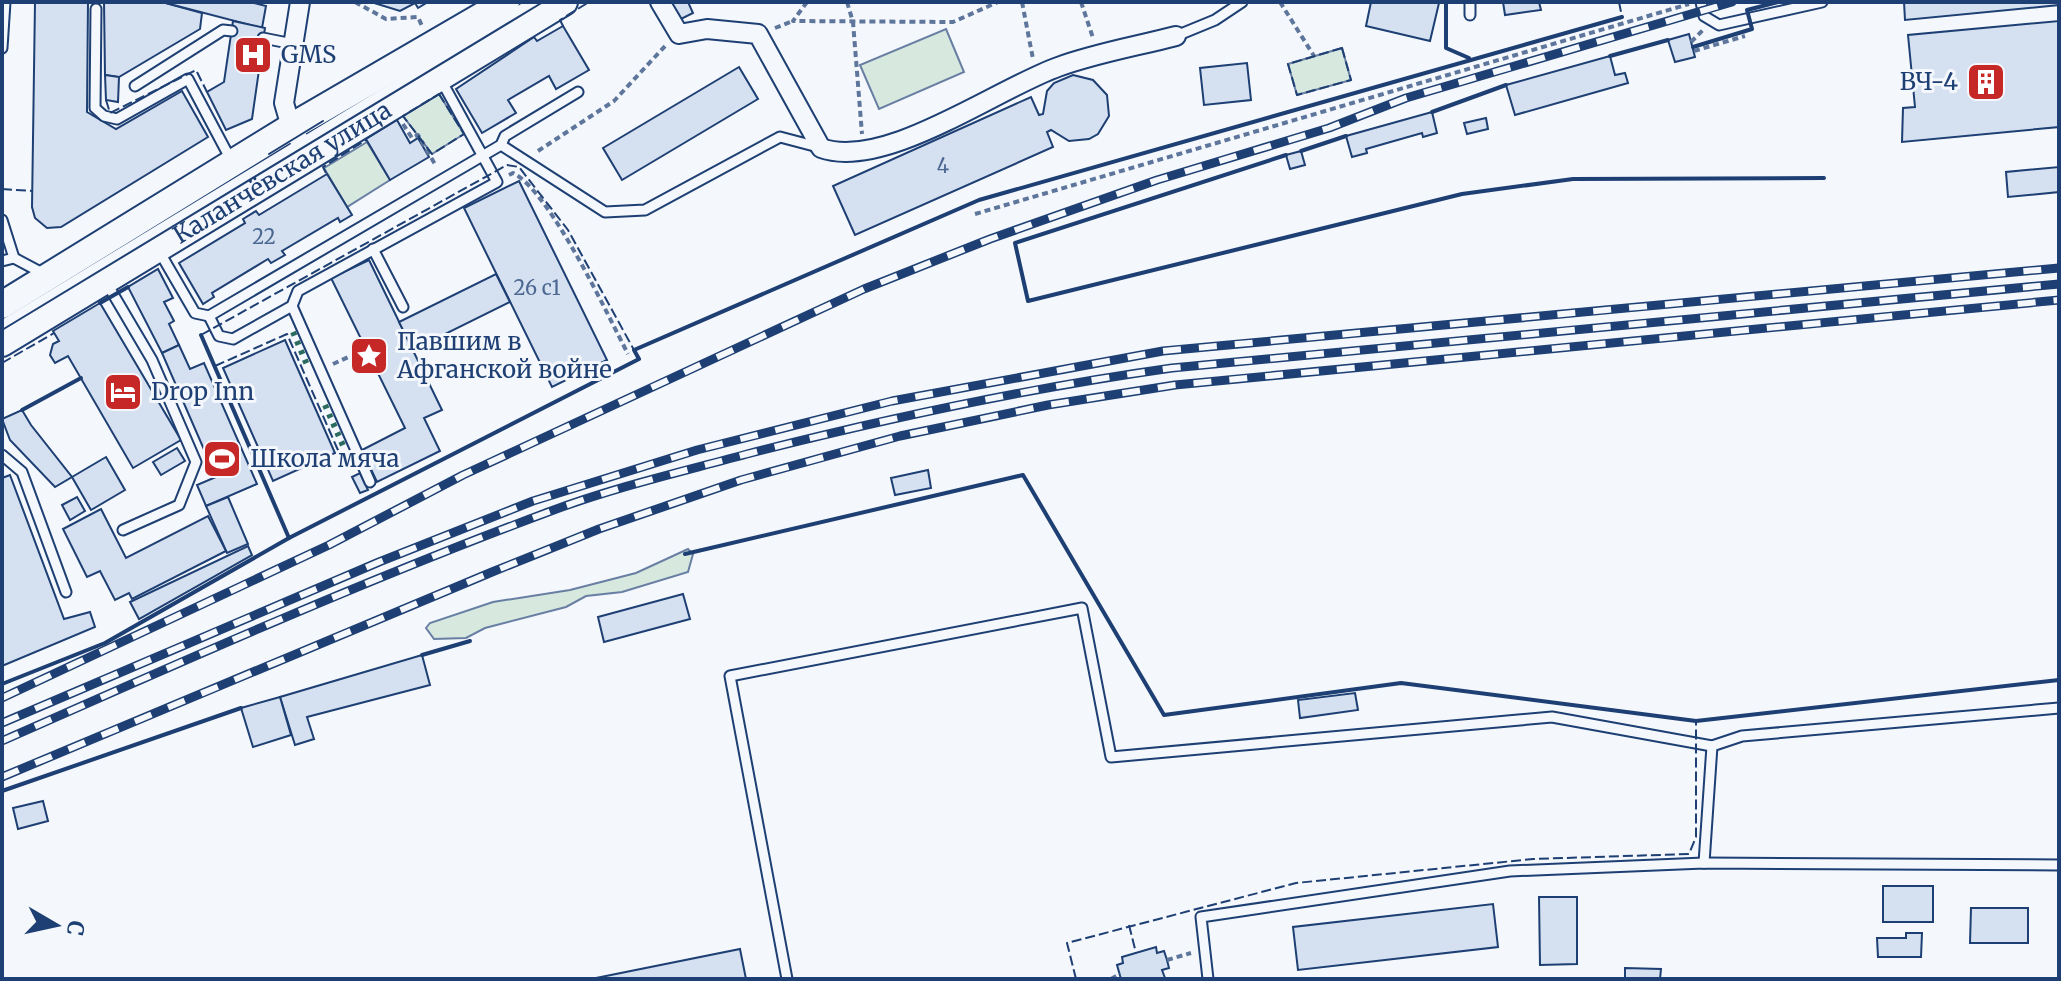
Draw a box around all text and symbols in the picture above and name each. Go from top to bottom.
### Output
hospital icon: GMS [232,34,274,76]
place label: GMS [281,39,336,70]
building icon: ВЧ-4 [1965,61,2007,103]
place label: ВЧ-4 [1900,66,1958,97]
street label: Каланчёвская улица [167,94,397,250]
house number: 4 [937,153,949,178]
house number: 22 [252,224,276,249]
house number: 26 с1 [514,275,560,300]
place label: Павшим в Афганской войне [396,326,612,385]
place icon: Павшим в Афганской войне [348,335,390,377]
hotel icon: Drop Inn [102,371,144,413]
place label: Drop Inn [151,376,254,407]
sports icon: Школа мяча [201,438,243,480]
place label: Школа мяча [250,443,400,474]
north arrow [16,885,96,965]
text: С [61,919,91,938]

